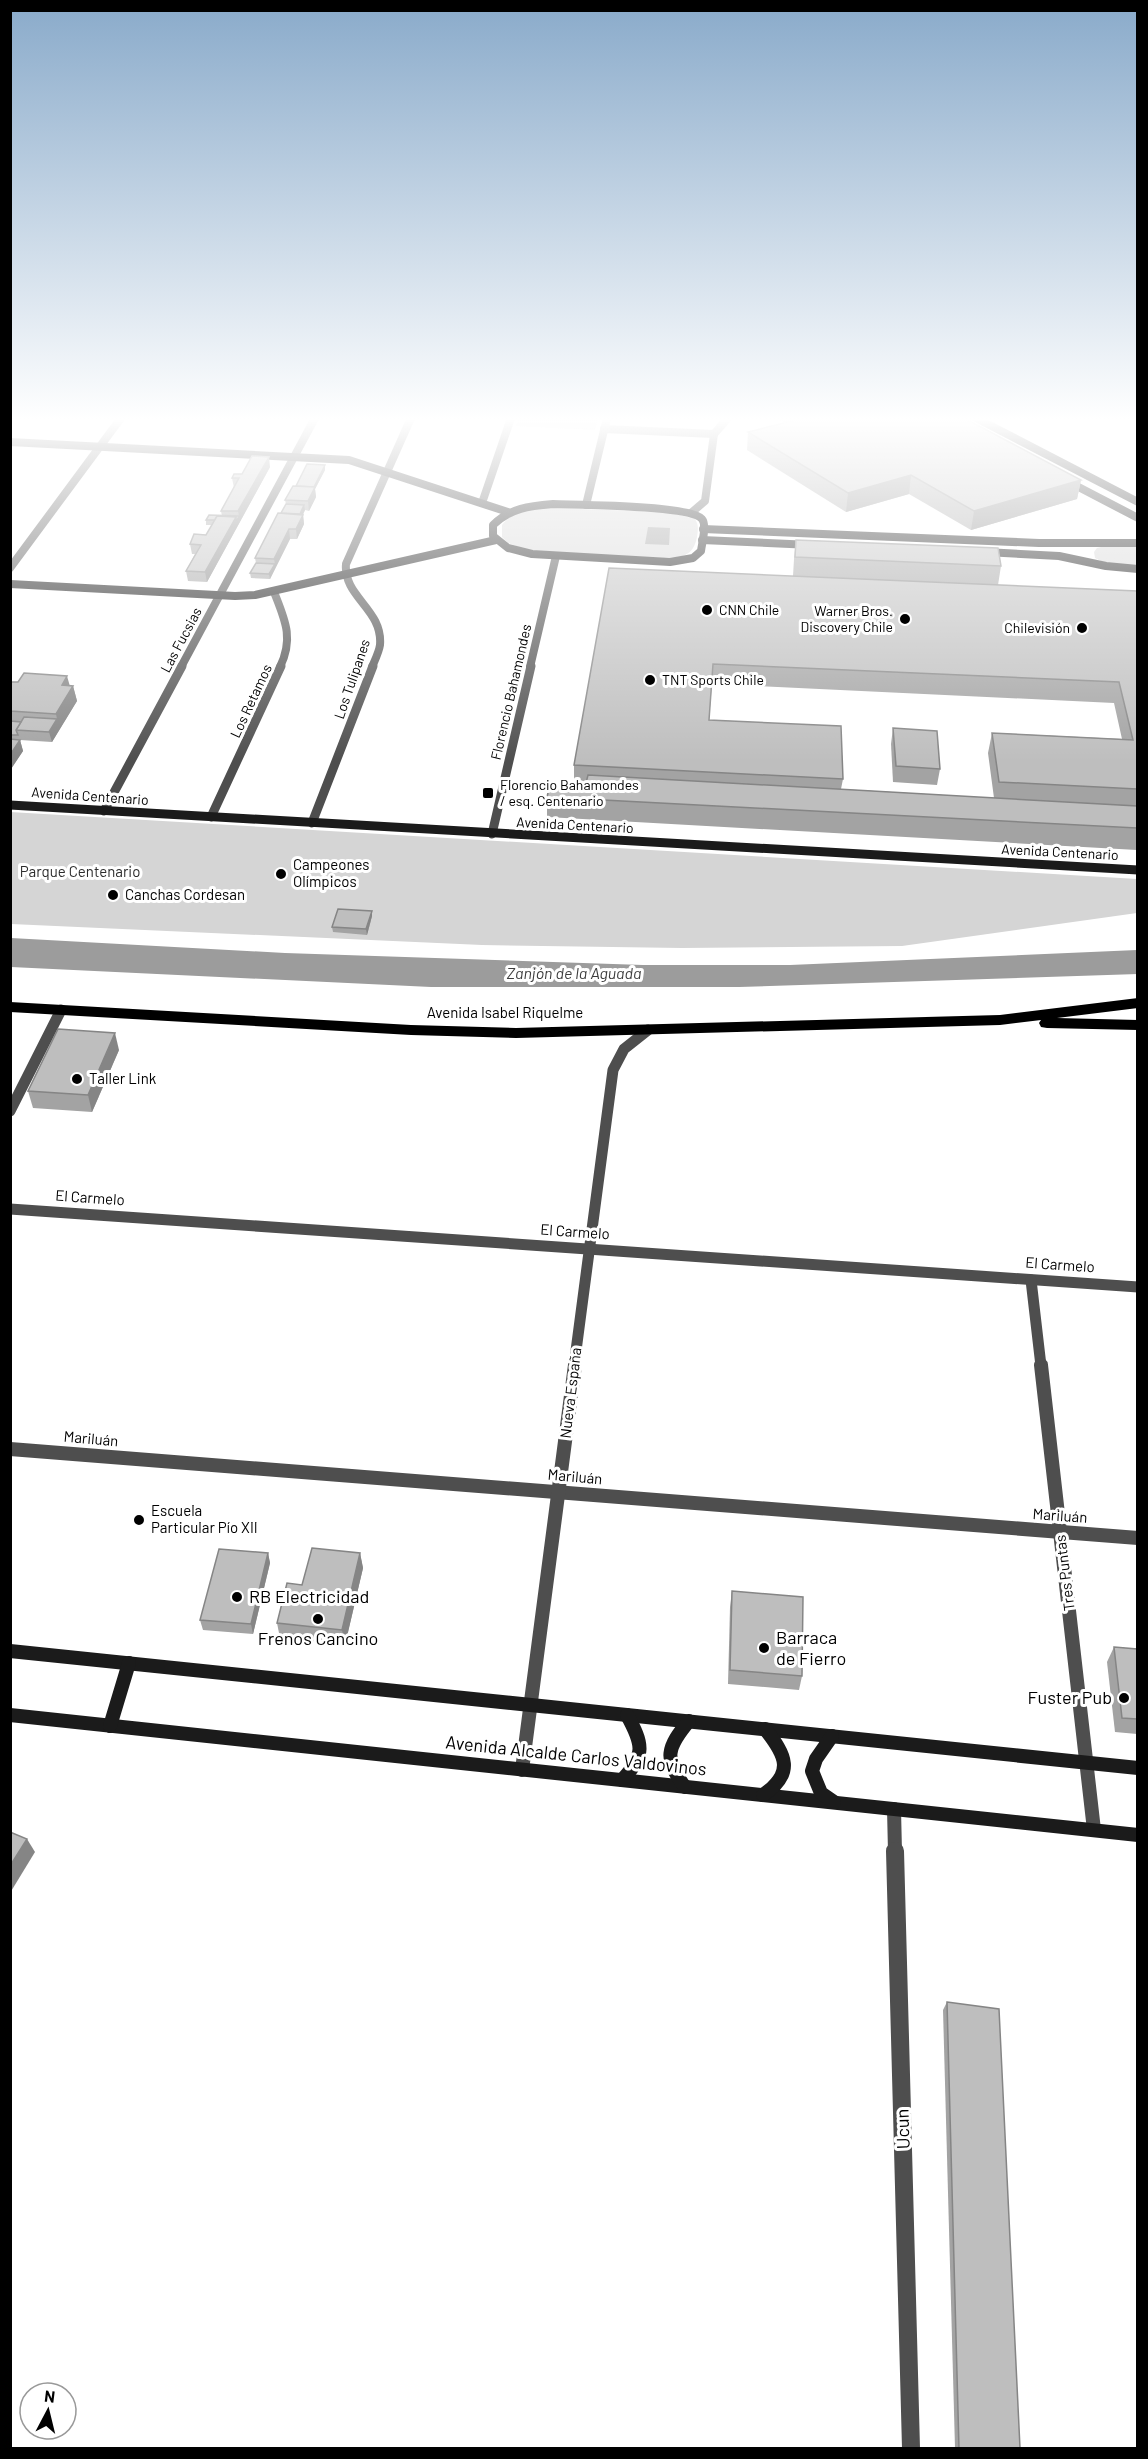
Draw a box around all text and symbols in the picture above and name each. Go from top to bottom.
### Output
place label: CNN Chile [719,601,779,618]
place label: Warner Bros. Discovery Chile [801,602,893,635]
marker: CNN Chile [700,603,714,617]
street label: Las Fucsias [156,604,205,675]
marker: Warner Bros. Discovery Chile [898,612,912,626]
place label: Chilevisión [1004,619,1070,636]
marker: Chilevisión [1075,621,1089,635]
street label: Florencio Bahamondes [487,622,534,761]
street label: Los Tulipanes [330,637,373,721]
street label: Los Retamos [226,661,275,740]
place label: TNT Sports Chile [662,671,764,688]
marker: TNT Sports Chile [643,673,657,687]
place label: Florencio Bahamondes / esq. Centenario [500,776,639,809]
street label: Avenida Centenario [31,783,149,808]
marker: Florencio Bahamondes / esq. Centenario [481,786,495,800]
street label: Avenida Centenario [516,813,634,836]
street label: Avenida Centenario [1001,840,1119,863]
place label: Campeones Olímpicos [293,855,369,890]
park label: Parque Centenario [20,862,140,880]
marker: Campeones Olímpicos [274,867,288,881]
place label: Canchas Cordesan [125,885,245,903]
marker: Canchas Cordesan [106,888,120,902]
water label: Zanjón de la Aguada [506,963,642,982]
street label: Avenida Isabel Riquelme [427,1003,583,1021]
place label: Taller Link [89,1069,157,1087]
marker: Taller Link [70,1072,84,1086]
street label: El Carmelo [55,1186,125,1208]
street label: El Carmelo [540,1220,610,1242]
street label: El Carmelo [1025,1253,1095,1275]
street label: Nueva España [555,1346,585,1439]
street label: Mariluán [63,1427,119,1449]
street label: Mariluán [547,1465,603,1487]
place label: Escuela Particular Pío XII [151,1501,258,1536]
street label: Mariluán [1032,1504,1088,1526]
marker: Escuela Particular Pío XII [132,1513,146,1527]
street label: Tres Puntas [1050,1534,1078,1612]
place label: RB Electricidad [249,1585,369,1607]
marker: RB Electricidad [230,1590,244,1604]
marker: Frenos Cancino [311,1612,325,1626]
place label: Barraca de Fierro [776,1626,846,1669]
place label: Frenos Cancino [258,1627,378,1649]
marker: Barraca de Fierro [757,1641,771,1655]
place label: Fuster Pub [1028,1686,1112,1708]
marker: Fuster Pub [1117,1691,1131,1705]
street label: Avenida Alcalde Carlos Valdovinos [445,1730,708,1780]
street label: Ucun [890,2108,914,2150]
north arrow [18,2381,78,2441]
text: N [43,2386,56,2406]

